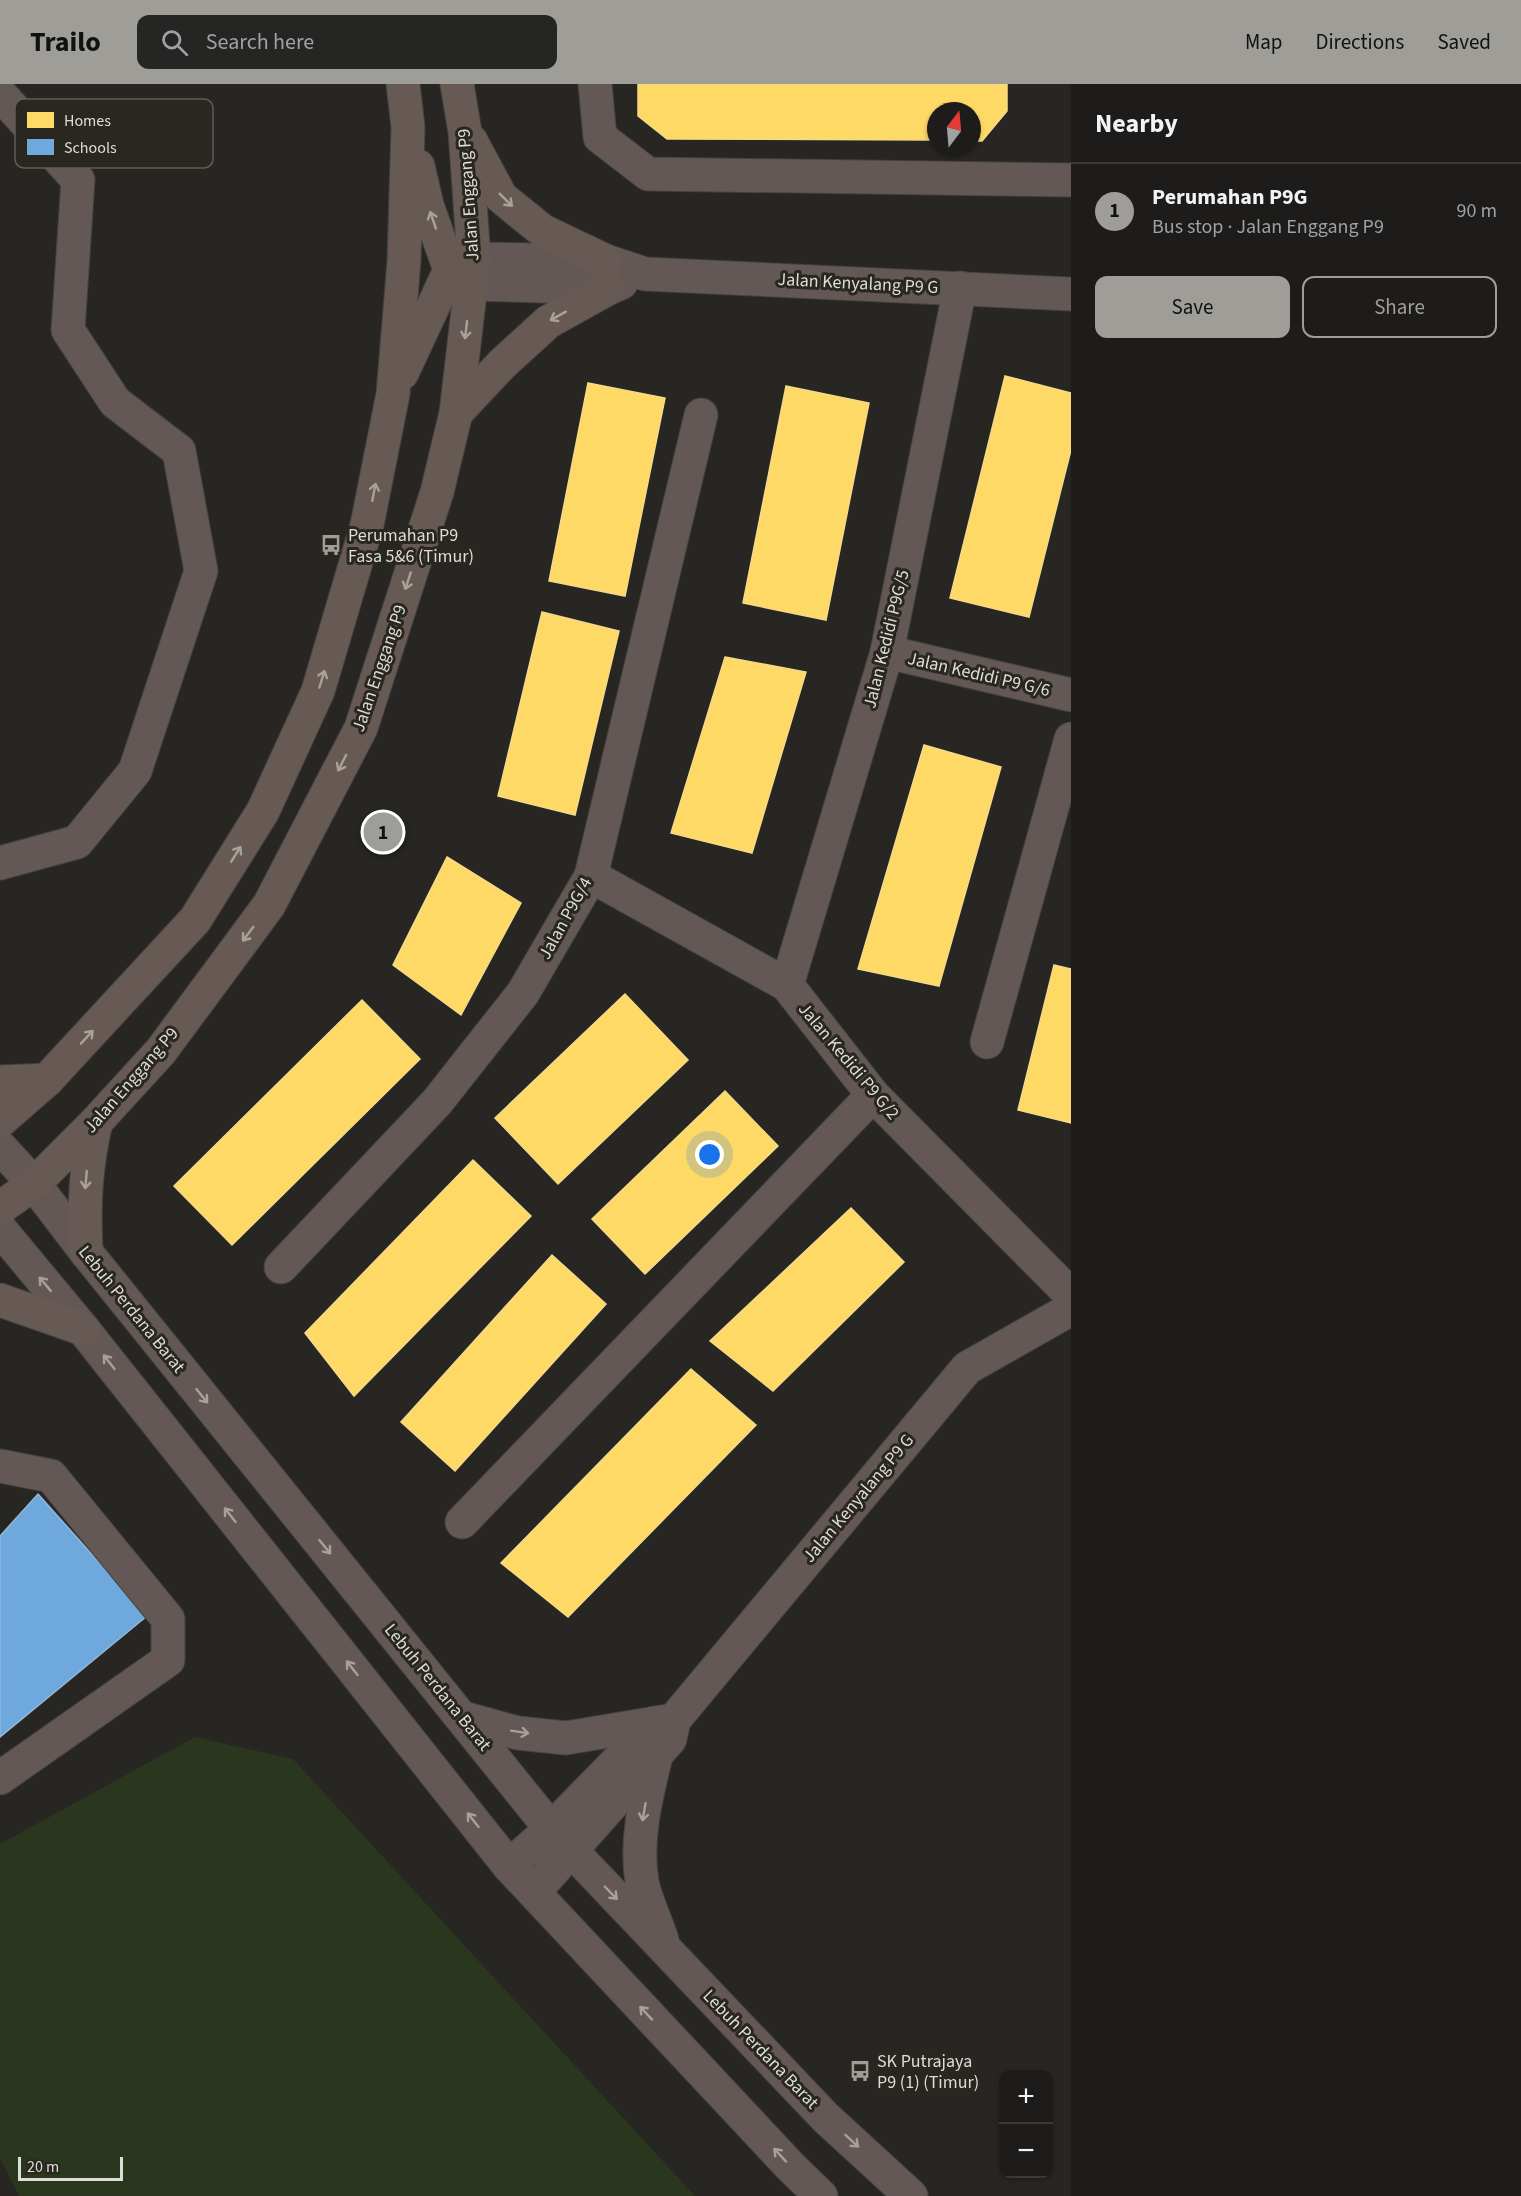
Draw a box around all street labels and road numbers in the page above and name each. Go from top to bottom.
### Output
street label: Jalan Enggang P9 [451,128,486,262]
street label: Jalan Kenyalang P9 G [777,267,939,300]
street label: Jalan Kedidi P9G/5 [857,567,916,711]
street label: Jalan Enggang P9 [346,601,413,735]
street label: Jalan Kedidi P9 G/6 [905,646,1053,703]
street label: Jalan P9G/4 [533,873,598,964]
street label: Jalan Kedidi P9 G/2 [792,998,905,1125]
street label: Jalan Enggang P9 [78,1022,184,1139]
street label: Lebuh Perdana Barat [72,1240,191,1378]
street label: Jalan Kenyalang P9 G [797,1429,920,1568]
street label: Lebuh Perdana Barat [378,1618,497,1756]
street label: Lebuh Perdana Barat [697,1984,824,2115]

